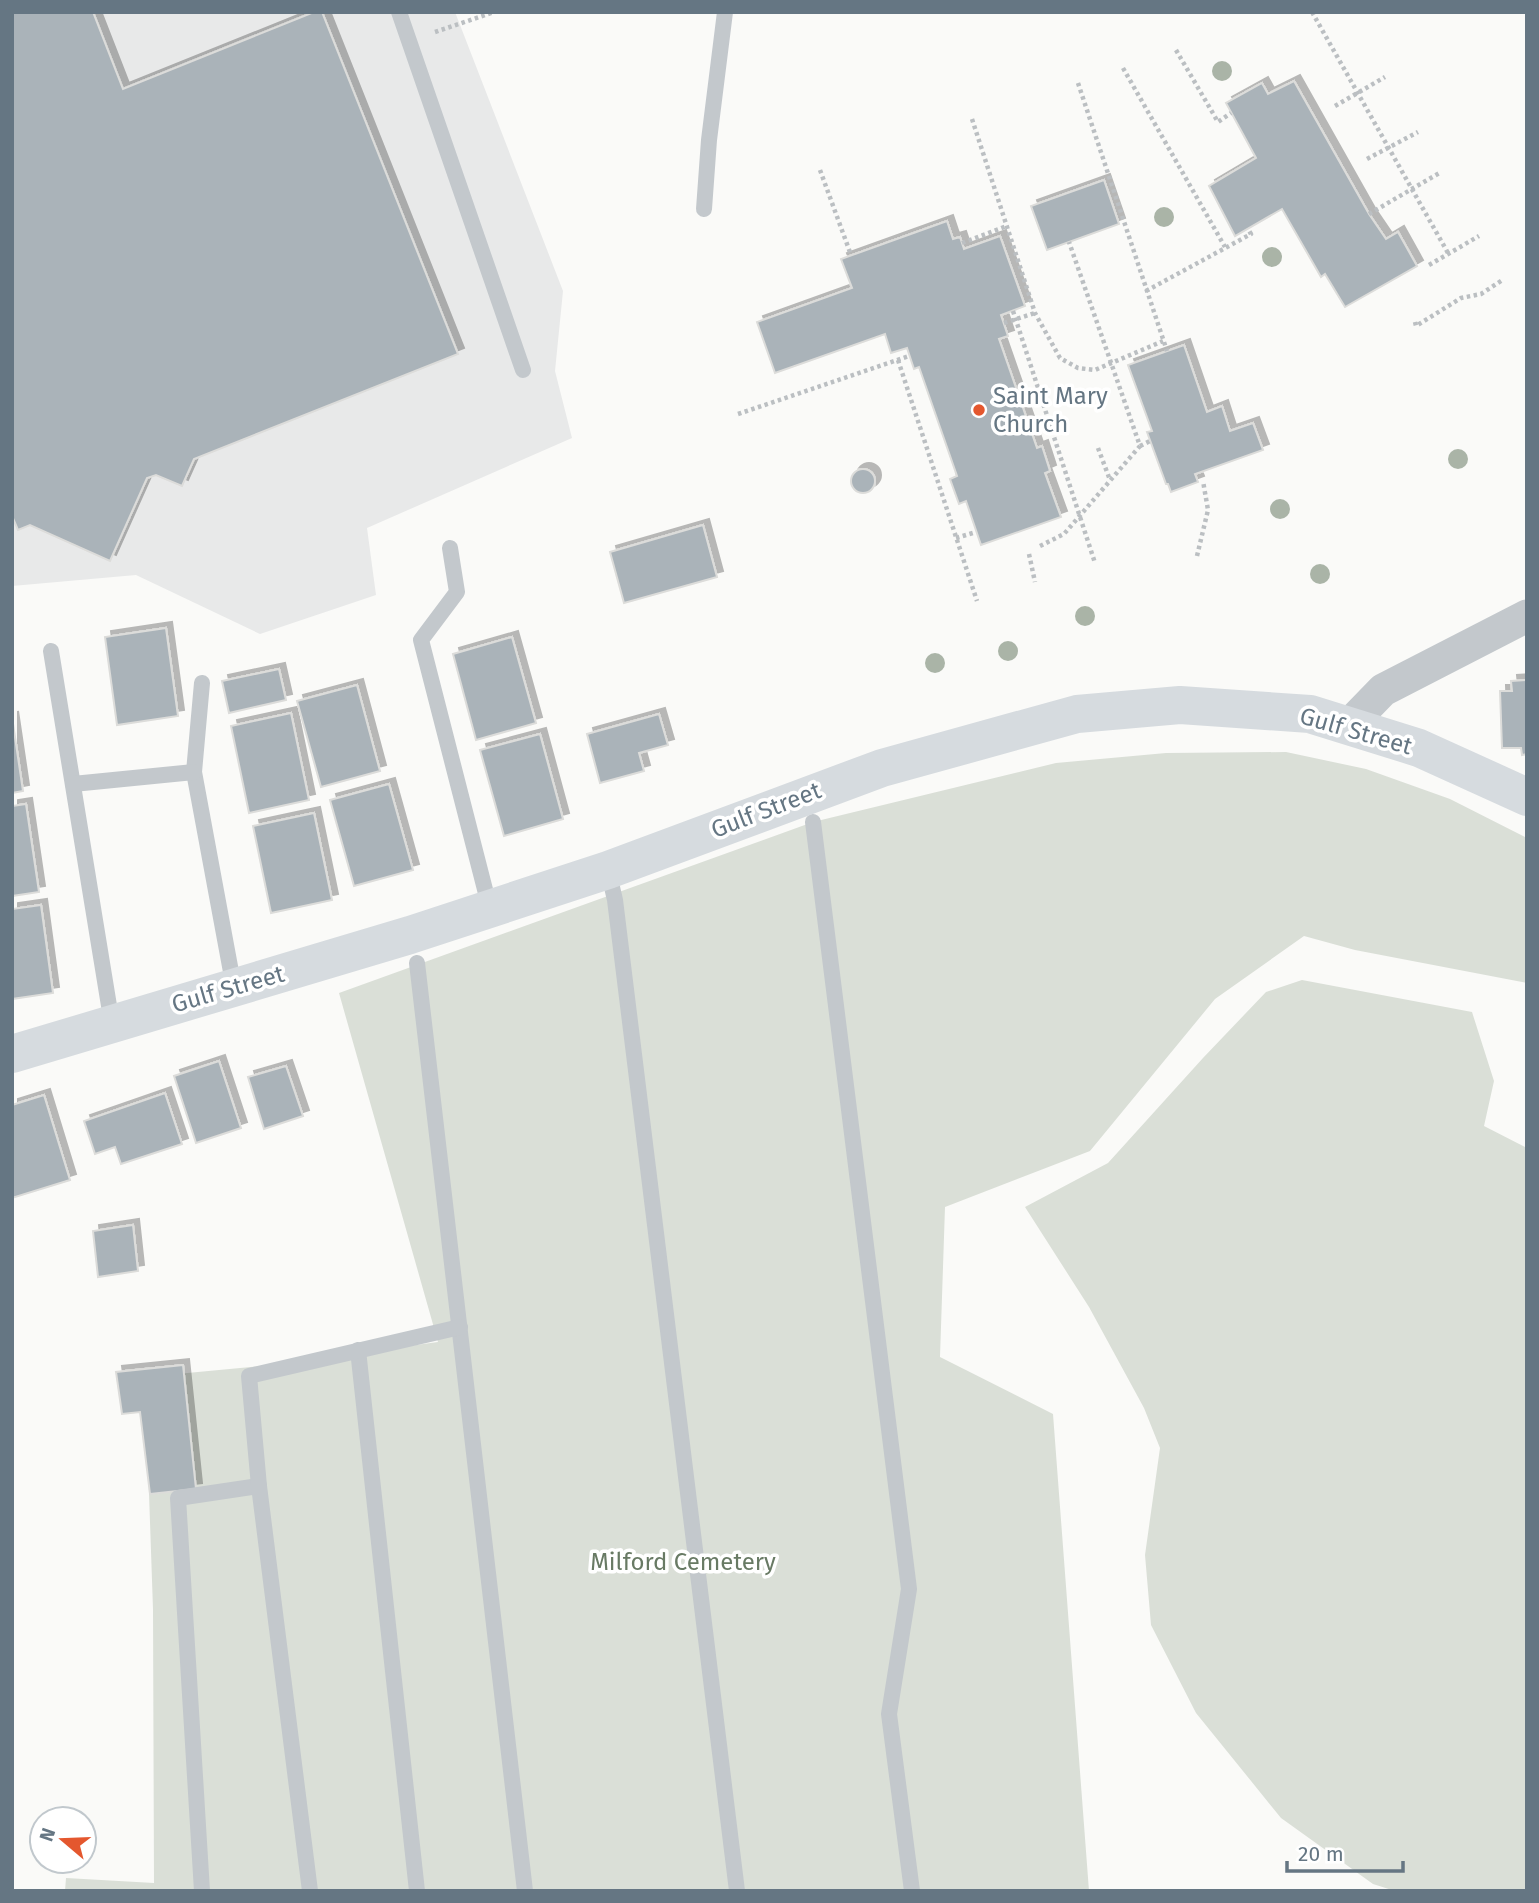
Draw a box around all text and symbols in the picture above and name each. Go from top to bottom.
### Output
place label: Saint Mary Church [993,382,1108,438]
marker: Saint Mary Church [971,402,987,418]
street label: Gulf Street [1297,702,1416,760]
street label: Gulf Street [707,776,825,844]
street label: Gulf Street [169,960,288,1018]
park label: Milford Cemetery [590,1548,776,1576]
north arrow [28,1805,98,1875]
text: N [34,1825,60,1844]
scale bar [1287,1829,1402,1873]
text: 20 m [1298,1841,1344,1867]

